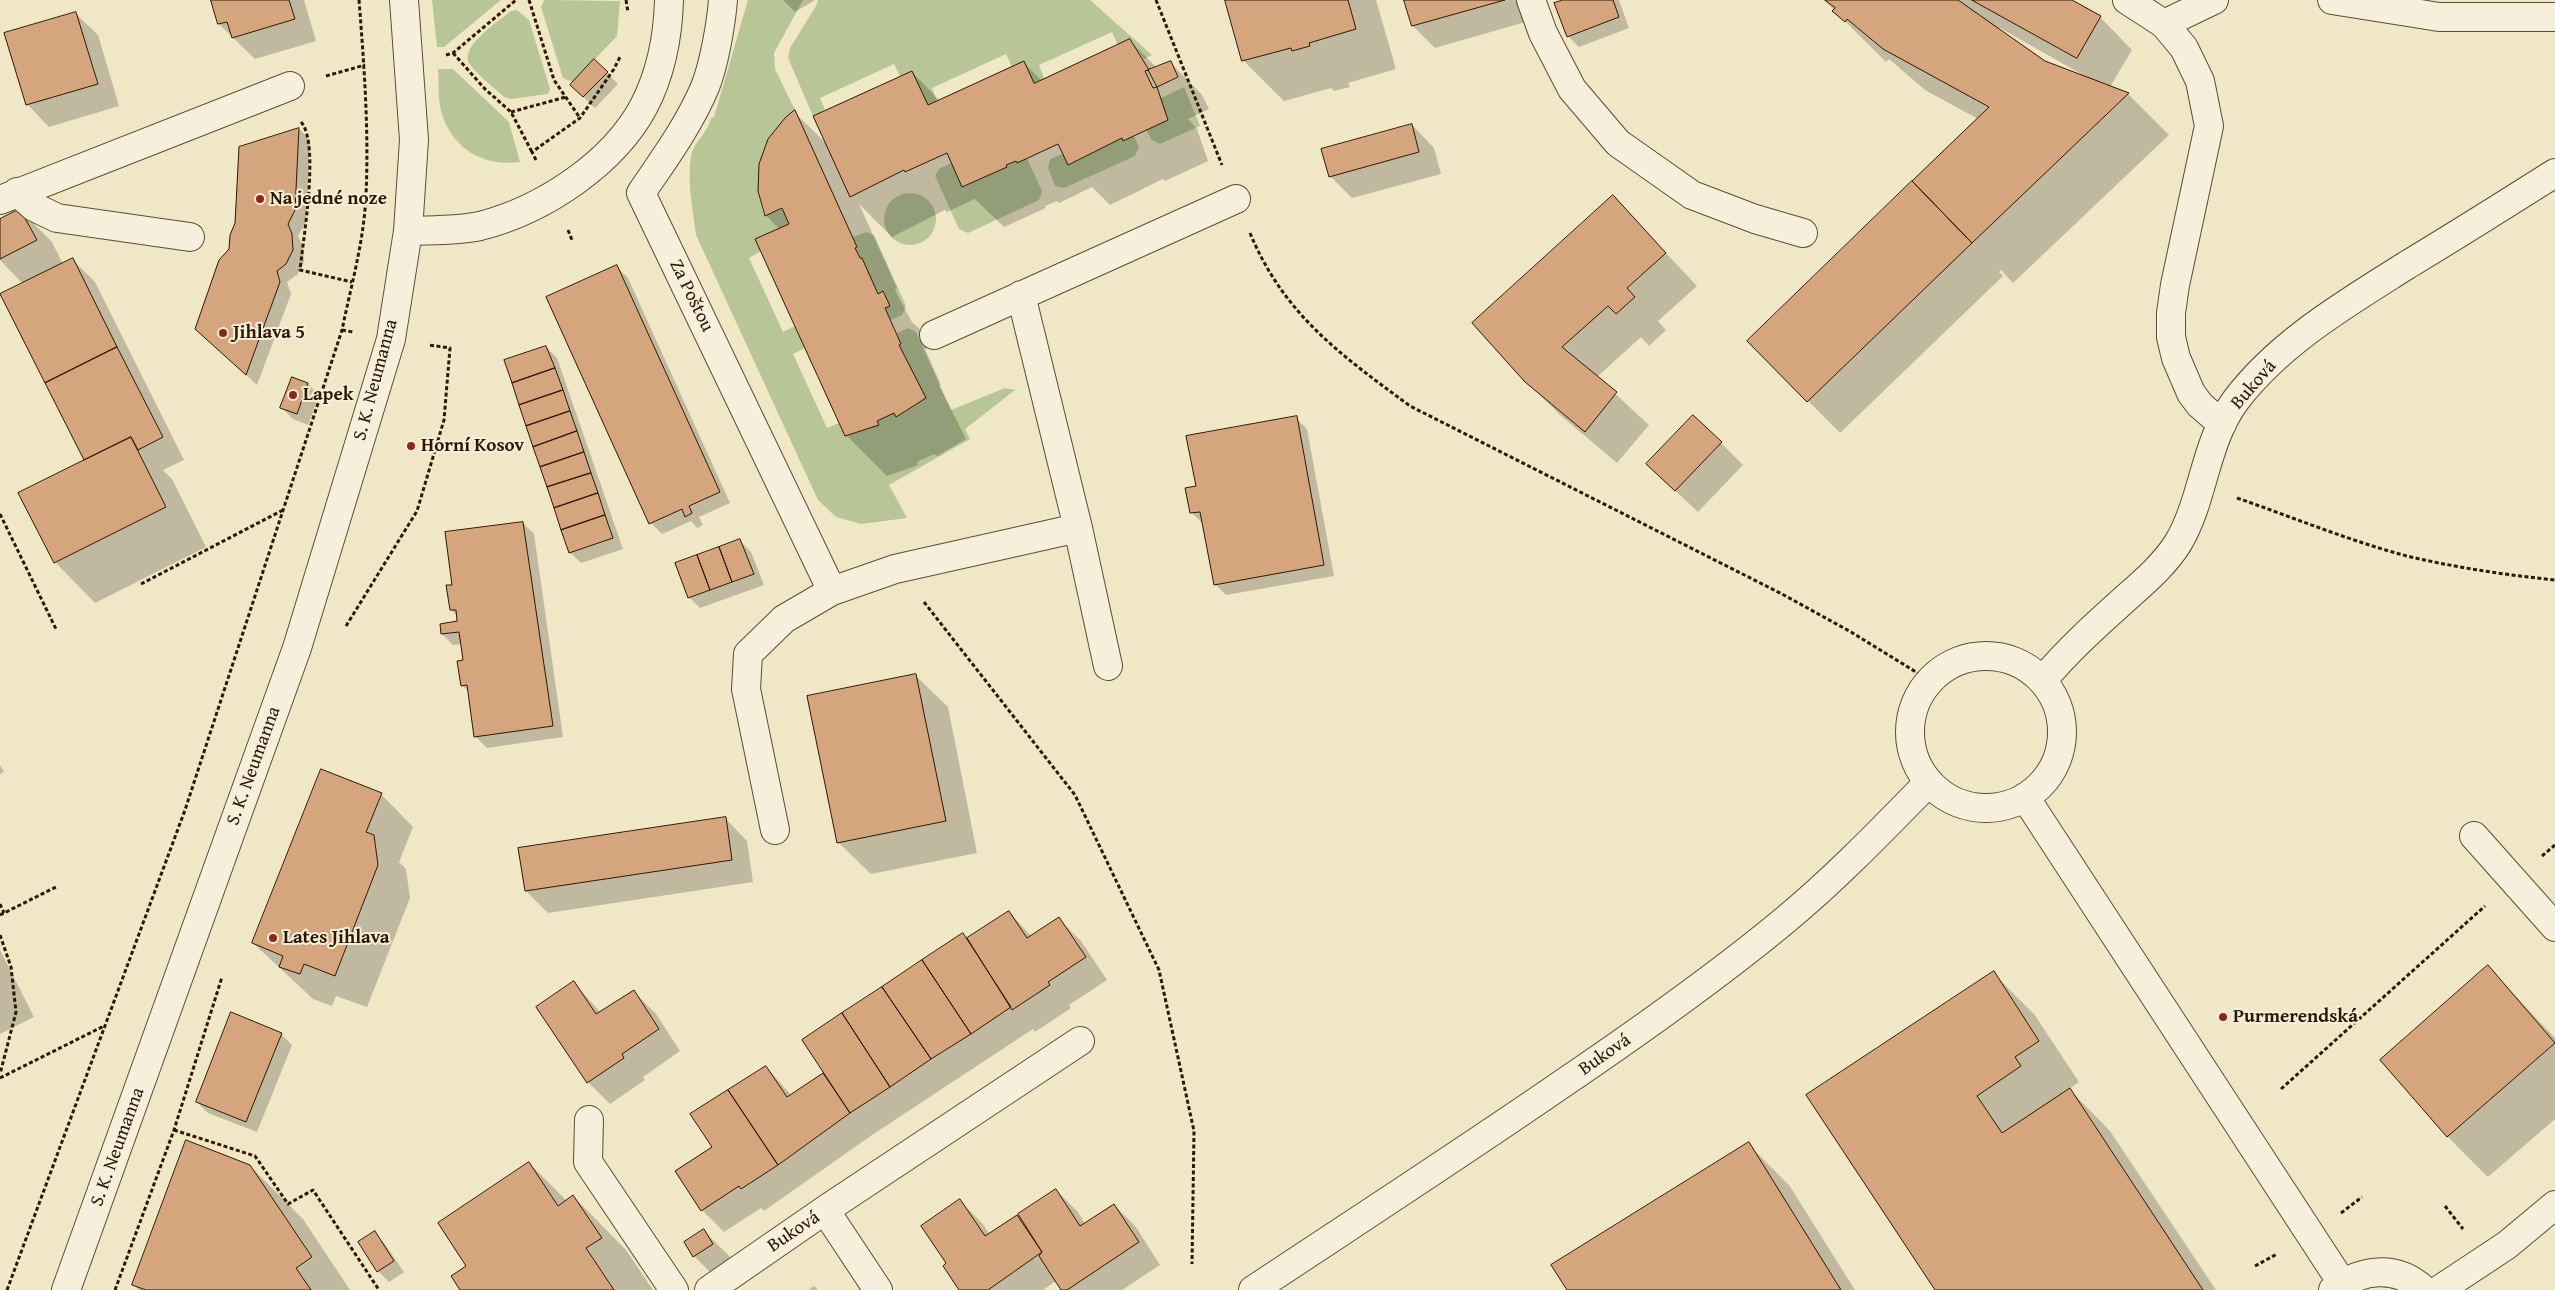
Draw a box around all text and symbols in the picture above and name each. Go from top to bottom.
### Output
place label: Na jedné noze [270,188,387,210]
marker: Na jedné noze [254,193,266,205]
street label: Za Poštou [664,256,718,336]
street label: S. K. Neumanna [349,317,403,443]
place label: Jihlava 5 [233,322,305,344]
marker: Jihlava 5 [217,327,229,339]
street label: Buková [2226,356,2282,414]
place label: Lapek [303,384,354,406]
marker: Lapek [287,389,299,401]
place label: Horní Kosov [421,435,524,457]
marker: Horní Kosov [405,440,417,452]
street label: S. K. Neumanna [222,704,286,828]
place label: Lates Jihlava [283,927,390,949]
marker: Lates Jihlava [267,932,279,944]
place label: Purmerendská [2233,1006,2358,1028]
marker: Purmerendská [2217,1011,2229,1023]
street label: Buková [1575,1029,1635,1081]
street label: S. K. Neumanna [86,1085,150,1209]
street label: Buková [764,1206,824,1258]

